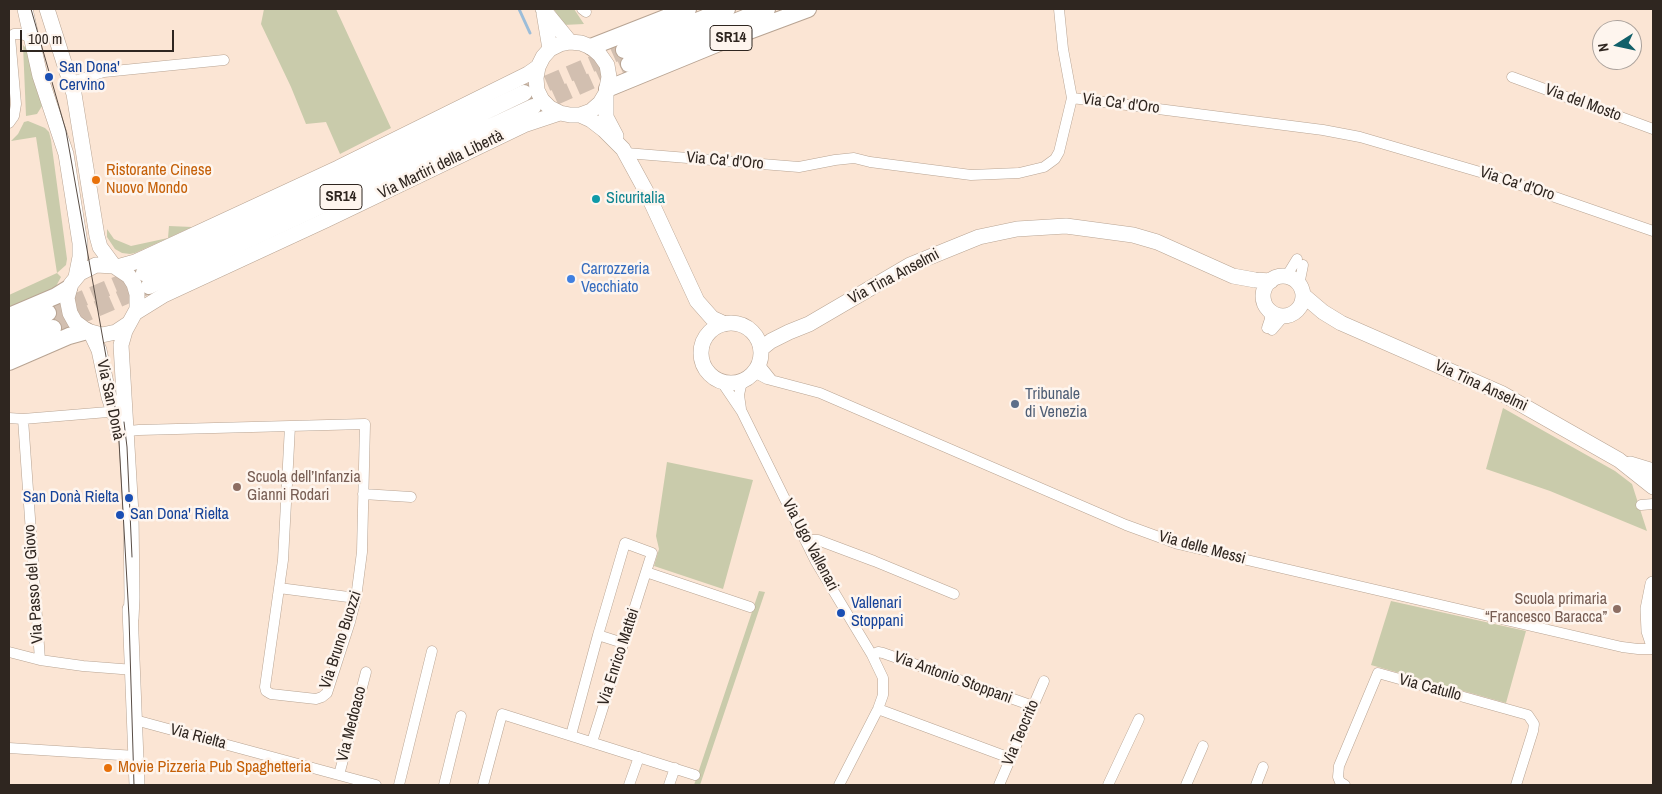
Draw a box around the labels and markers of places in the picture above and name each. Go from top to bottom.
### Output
place label: San Dona' Cervino [59,58,120,96]
marker: San Dona' Cervino [43,71,55,83]
place label: Ristorante Cinese Nuovo Mondo [106,161,212,199]
marker: Ristorante Cinese Nuovo Mondo [90,174,102,186]
place label: Sicuritalia [606,189,665,209]
marker: Sicuritalia [590,193,602,205]
place label: Carrozzeria Vecchiato [581,260,650,298]
marker: Carrozzeria Vecchiato [565,273,577,285]
place label: Tribunale di Venezia [1025,385,1087,423]
marker: Tribunale di Venezia [1009,398,1021,410]
place label: Scuola dell’Infanzia Gianni Rodari [247,468,361,506]
marker: Scuola dell’Infanzia Gianni Rodari [231,481,243,493]
place label: San Donà Rielta [23,488,119,508]
marker: San Donà Rielta [123,492,135,504]
place label: San Dona' Rielta [130,505,229,525]
marker: San Dona' Rielta [114,509,126,521]
place label: Scuola primaria “Francesco Baracca” [1485,590,1607,628]
place label: Vallenari Stoppani [851,594,904,632]
marker: Scuola primaria “Francesco Baracca” [1611,603,1623,615]
marker: Vallenari Stoppani [835,607,847,619]
place label: Movie Pizzeria Pub Spaghetteria [118,758,311,778]
marker: Movie Pizzeria Pub Spaghetteria [102,762,114,774]

